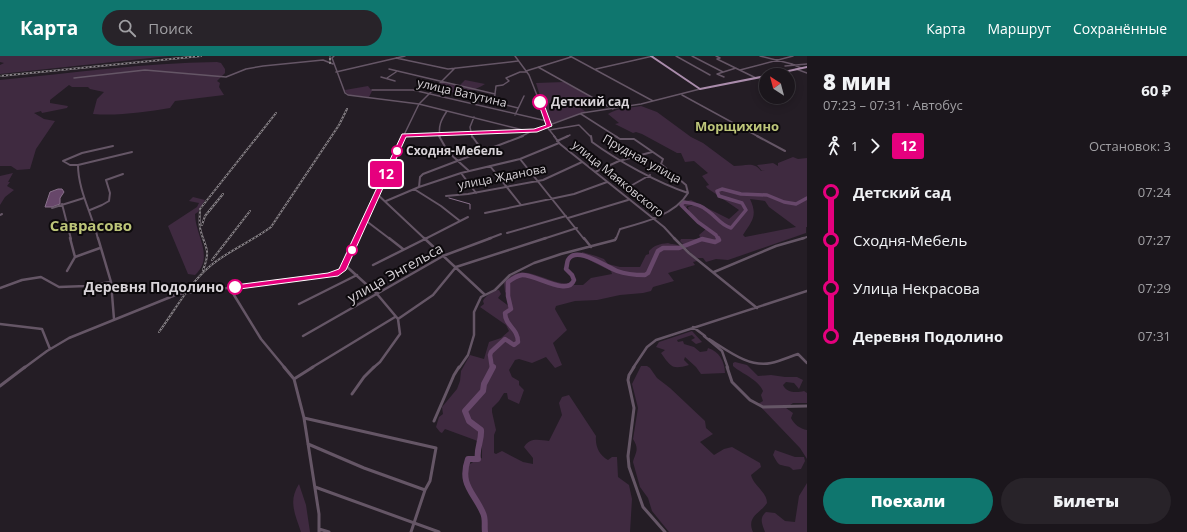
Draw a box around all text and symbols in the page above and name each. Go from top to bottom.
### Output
search box [102,10,382,46]
text: Карта [20,15,78,41]
icon: search [116,17,138,39]
text: Поиск [148,18,193,38]
text: Карта [926,19,965,38]
text: Маршрут [987,19,1051,38]
text: Сохранённые [1073,19,1167,38]
text: 8 мин [823,66,891,96]
north arrow [759,68,795,104]
map controls [759,68,795,104]
street label: улица Ватутина [416,74,509,111]
text: 60 ₽ [1141,80,1171,100]
place label: Детский сад [551,93,629,110]
marker: Детский сад [532,94,548,110]
text: 07:23 – 07:31 · Автобус [823,96,963,114]
district label: Морщихино [695,117,779,135]
street label: Прудная улица [600,130,685,187]
icon: walk [823,135,845,157]
icon: forward [864,135,886,157]
street label: улица Маяковского [569,136,668,221]
text: 12 [900,136,916,155]
text: 1 [851,137,858,155]
text: Остановок: 3 [1089,137,1171,155]
place label: Сходня-Мебель [406,142,503,159]
marker: Сходня-Мебель [391,145,403,157]
street label: улица Жданова [456,160,548,193]
line badge: 12 [368,161,404,187]
text: 12 [378,164,394,183]
text: Детский сад [853,182,951,202]
text: 07:24 [1138,183,1171,201]
district label: Саврасово [50,215,132,235]
text: Сходня-Мебель [853,230,967,250]
text: 07:27 [1138,231,1171,249]
street label: улица Энгельса [344,238,446,307]
unlabelled marker [346,244,358,256]
place label: Деревня Подолино [84,277,224,296]
text: Улица Некрасова [853,278,980,298]
marker: Деревня Подолино [227,279,243,295]
text: 07:29 [1138,279,1171,297]
text: Деревня Подолино [853,326,1003,346]
text: 07:31 [1138,327,1171,345]
button: Поехали [823,478,993,524]
button: Билеты [1001,478,1171,524]

